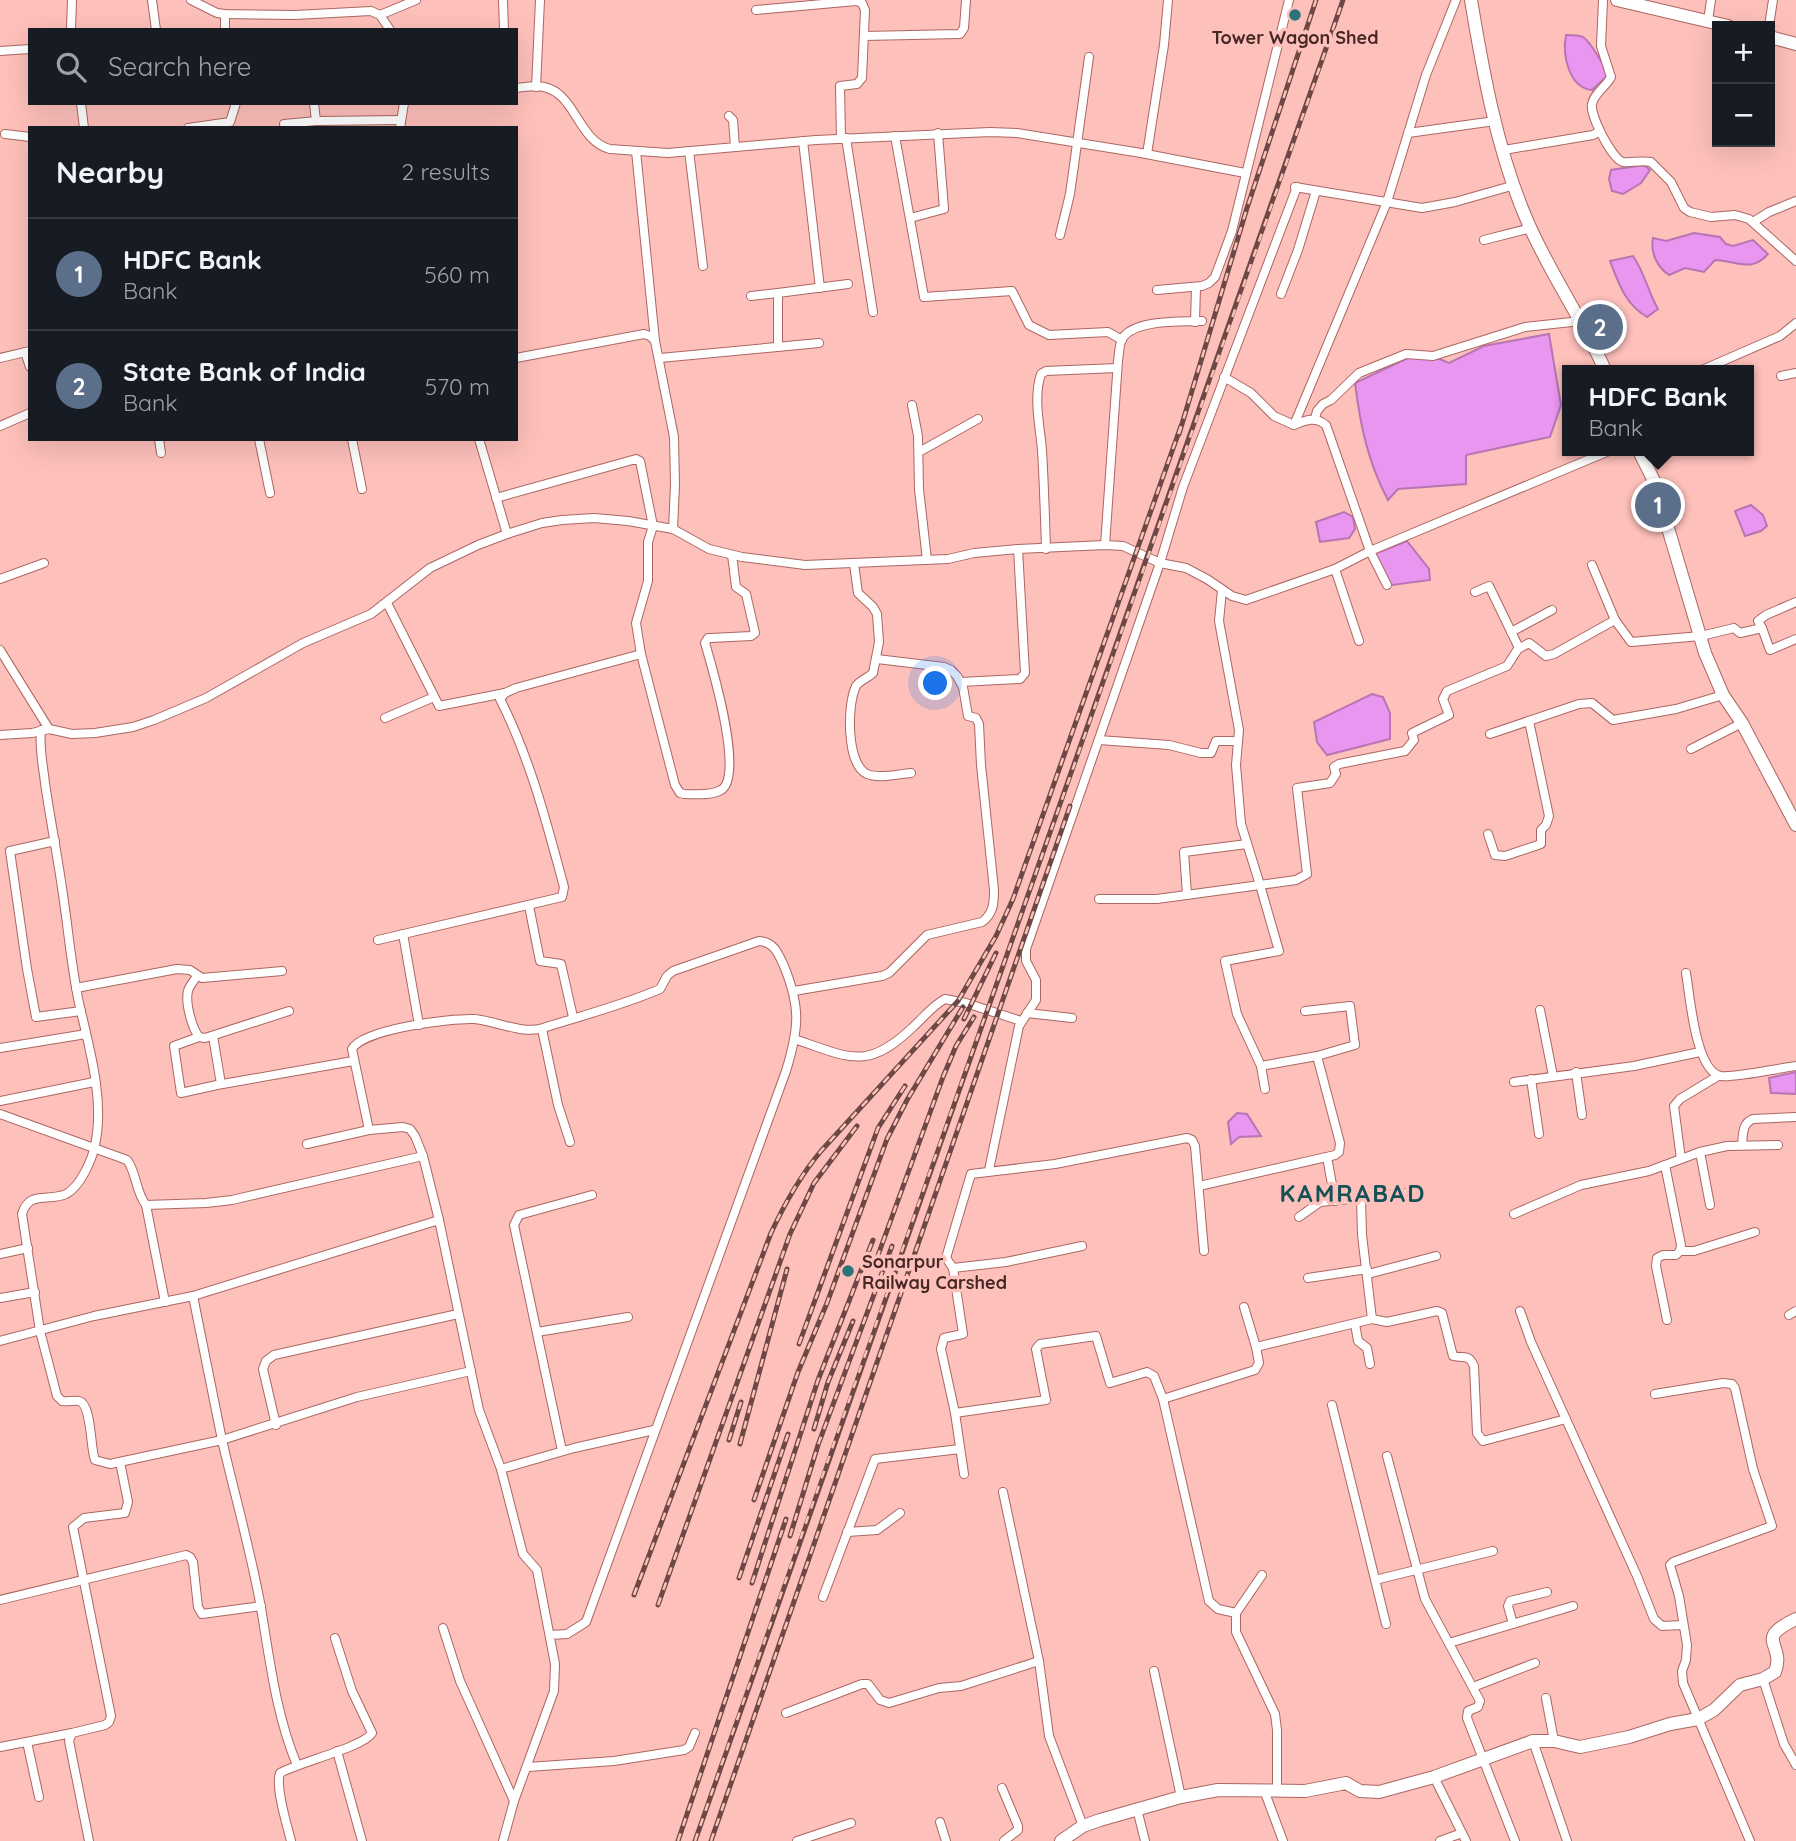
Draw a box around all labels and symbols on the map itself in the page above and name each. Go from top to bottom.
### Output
marker: Tower Wagon Shed [1287,7,1303,23]
place label: Tower Wagon Shed [1211,26,1379,49]
pin: 2 [1577,301,1623,353]
pin: 1 [1635,479,1681,531]
your location [918,666,952,700]
district label: KAMRABAD [1280,1178,1426,1208]
place label: Sonarpur Railway Carshed [862,1250,1007,1294]
marker: Sonarpur Railway Carshed [840,1263,856,1279]

